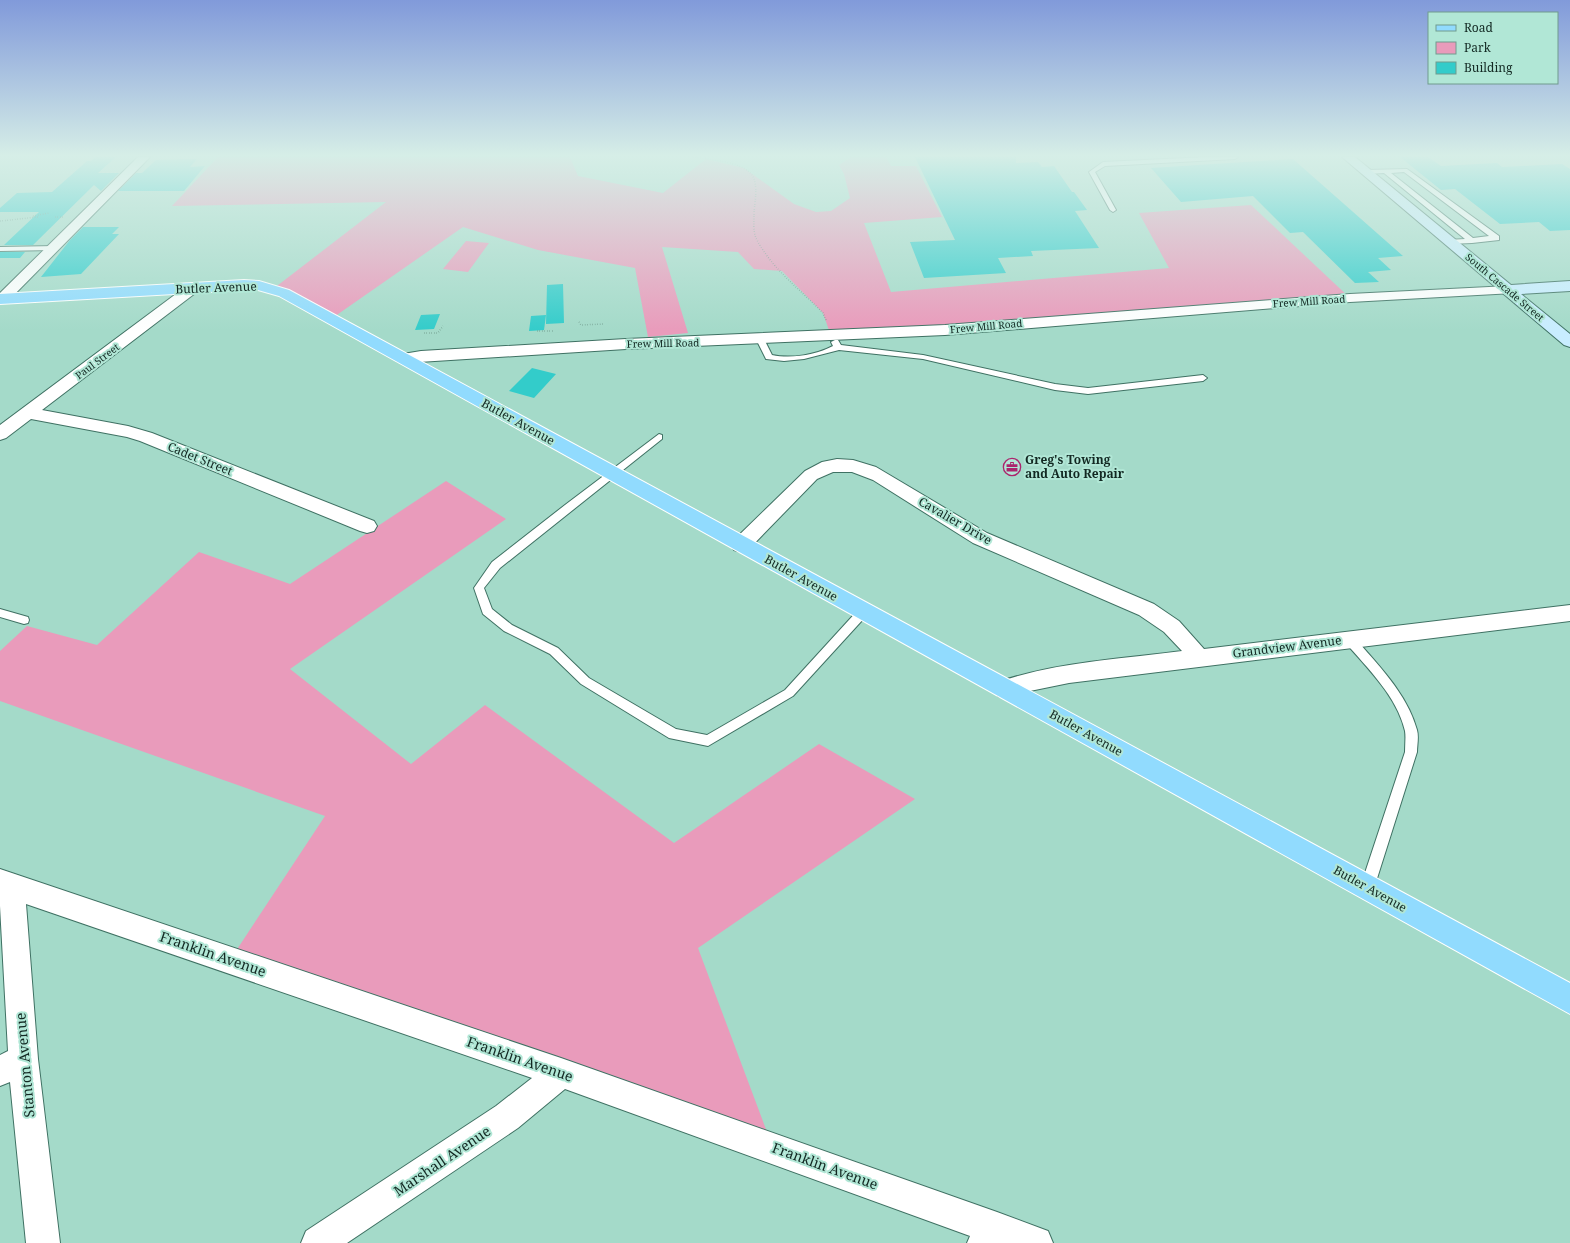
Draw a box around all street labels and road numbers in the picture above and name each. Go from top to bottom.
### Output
street label: South Cascade Street [1463,250,1548,324]
street label: Butler Avenue [175,278,257,297]
street label: Frew Mill Road [1272,291,1346,311]
street label: Frew Mill Road [949,316,1023,336]
street label: Frew Mill Road [627,335,699,351]
street label: Paul Street [72,340,122,382]
street label: Butler Avenue [478,394,558,449]
street label: Cadet Street [165,438,235,479]
street label: Cavalier Drive [915,493,995,548]
street label: Butler Avenue [761,550,841,605]
street label: Grandview Avenue [1232,631,1342,662]
street label: Butler Avenue [1046,705,1126,760]
street label: Butler Avenue [1330,861,1410,916]
street label: Franklin Avenue [157,926,269,981]
street label: Stanton Avenue [10,1012,39,1118]
street label: Franklin Avenue [464,1031,576,1086]
street label: Marshall Avenue [390,1121,494,1200]
street label: Franklin Avenue [770,1138,881,1193]

